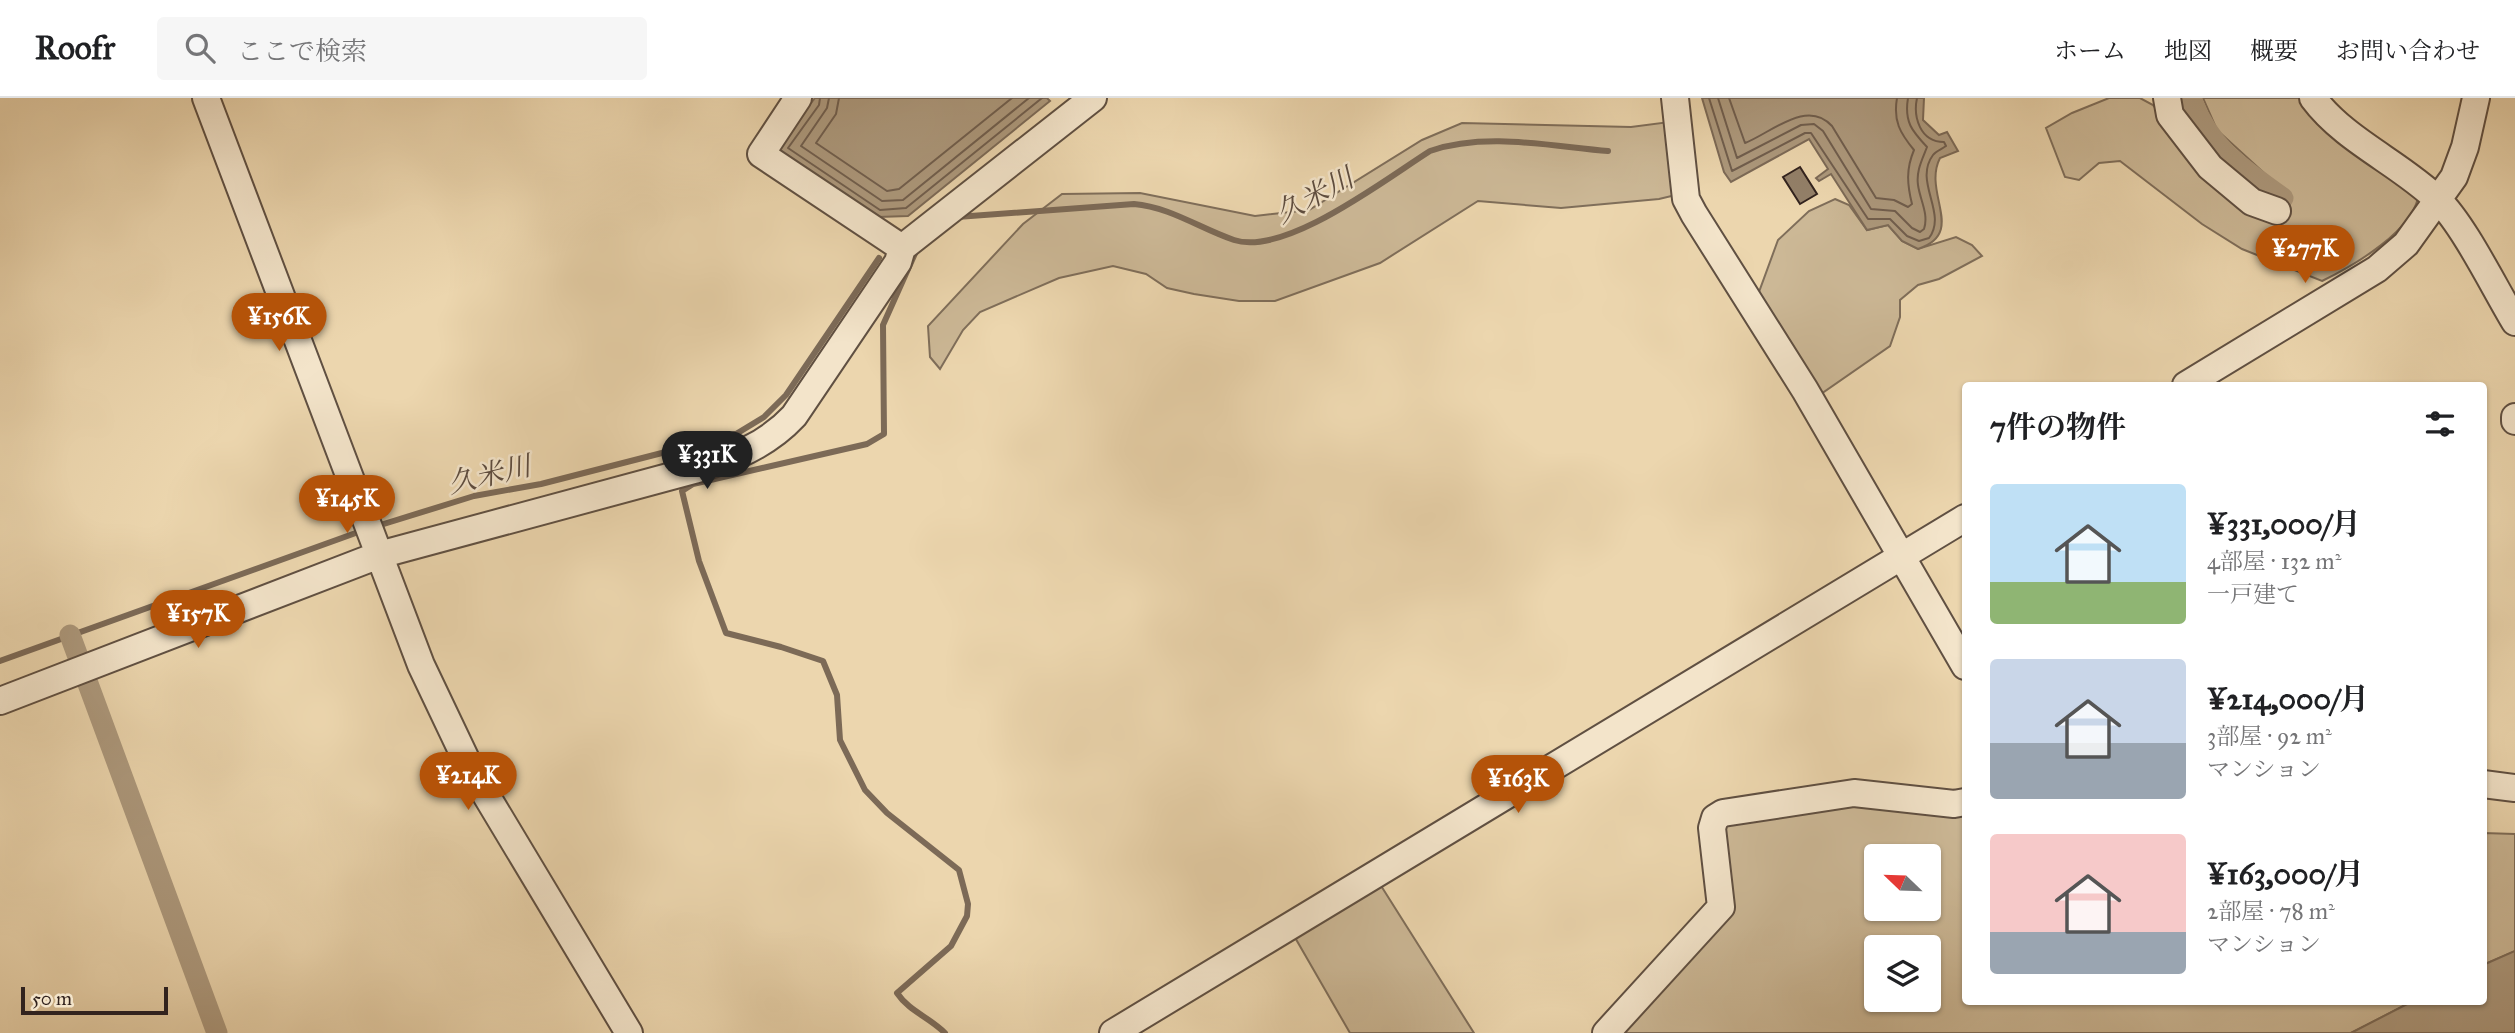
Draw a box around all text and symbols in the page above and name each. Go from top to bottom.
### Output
search box [157,17,647,80]
text: Roofr [35,28,115,68]
icon: search [181,29,219,67]
text: ここで検索 [237,35,367,67]
text: ホーム [2054,36,2126,66]
text: 地図 [2164,36,2212,66]
text: 概要 [2250,36,2298,66]
text: お問い合わせ [2336,36,2480,66]
water label: 久米川 [1269,159,1362,231]
pin: ¥277K [2256,226,2354,285]
text: ¥277K [2272,234,2338,262]
pin: ¥156K [230,294,328,353]
text: ¥156K [248,302,310,330]
icon: filters [2421,405,2459,443]
text: 7件の物件 [1990,409,2126,445]
pin: ¥331K [658,432,756,491]
text: ¥331K [678,440,736,468]
water label: 久米川 [444,447,537,501]
pin: ¥145K [298,476,396,535]
text: ¥145K [315,484,379,512]
text: ¥331,000/月 [2207,506,2361,542]
icon: home [2046,512,2130,596]
text: 4部屋 · 132 m² [2207,547,2341,575]
text: 一戸建て [2207,580,2299,608]
pin: ¥157K [149,590,247,650]
text: ¥157K [166,599,230,627]
text: ¥214,000/月 [2207,681,2369,717]
icon: home [2046,687,2130,771]
text: 3部屋 · 92 m² [2207,722,2332,750]
pin: ¥214K [419,752,517,812]
text: マンション [2207,755,2321,783]
pin: ¥163K [1469,756,1567,815]
text: ¥214K [436,761,500,789]
text: ¥163K [1487,764,1549,792]
north arrow [1864,844,1941,920]
map controls [1864,844,1941,1012]
text: ¥163,000/月 [2207,856,2364,892]
icon: home [2046,862,2130,946]
text: 2部屋 · 78 m² [2207,897,2335,925]
text: マンション [2207,930,2321,958]
button: layers [1864,935,1941,1012]
scale bar [21,984,168,1016]
text: 50 m [32,987,72,1010]

